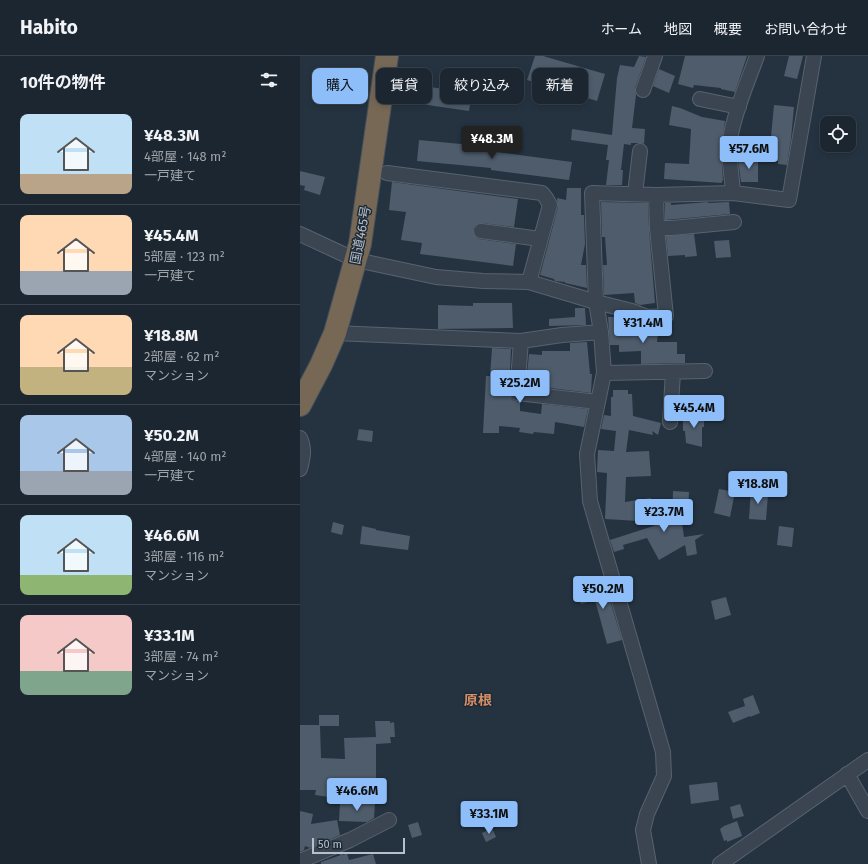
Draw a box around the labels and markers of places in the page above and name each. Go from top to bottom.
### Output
pin: ¥48.3M [459,126,525,160]
pin: ¥57.6M [716,136,782,170]
pin: ¥31.4M [610,310,676,344]
pin: ¥25.2M [487,370,553,404]
pin: ¥45.4M [661,395,727,429]
pin: ¥18.8M [725,471,791,505]
pin: ¥23.7M [631,499,697,533]
pin: ¥50.2M [570,576,636,610]
pin: ¥46.6M [324,778,390,812]
pin: ¥33.1M [456,801,522,835]

